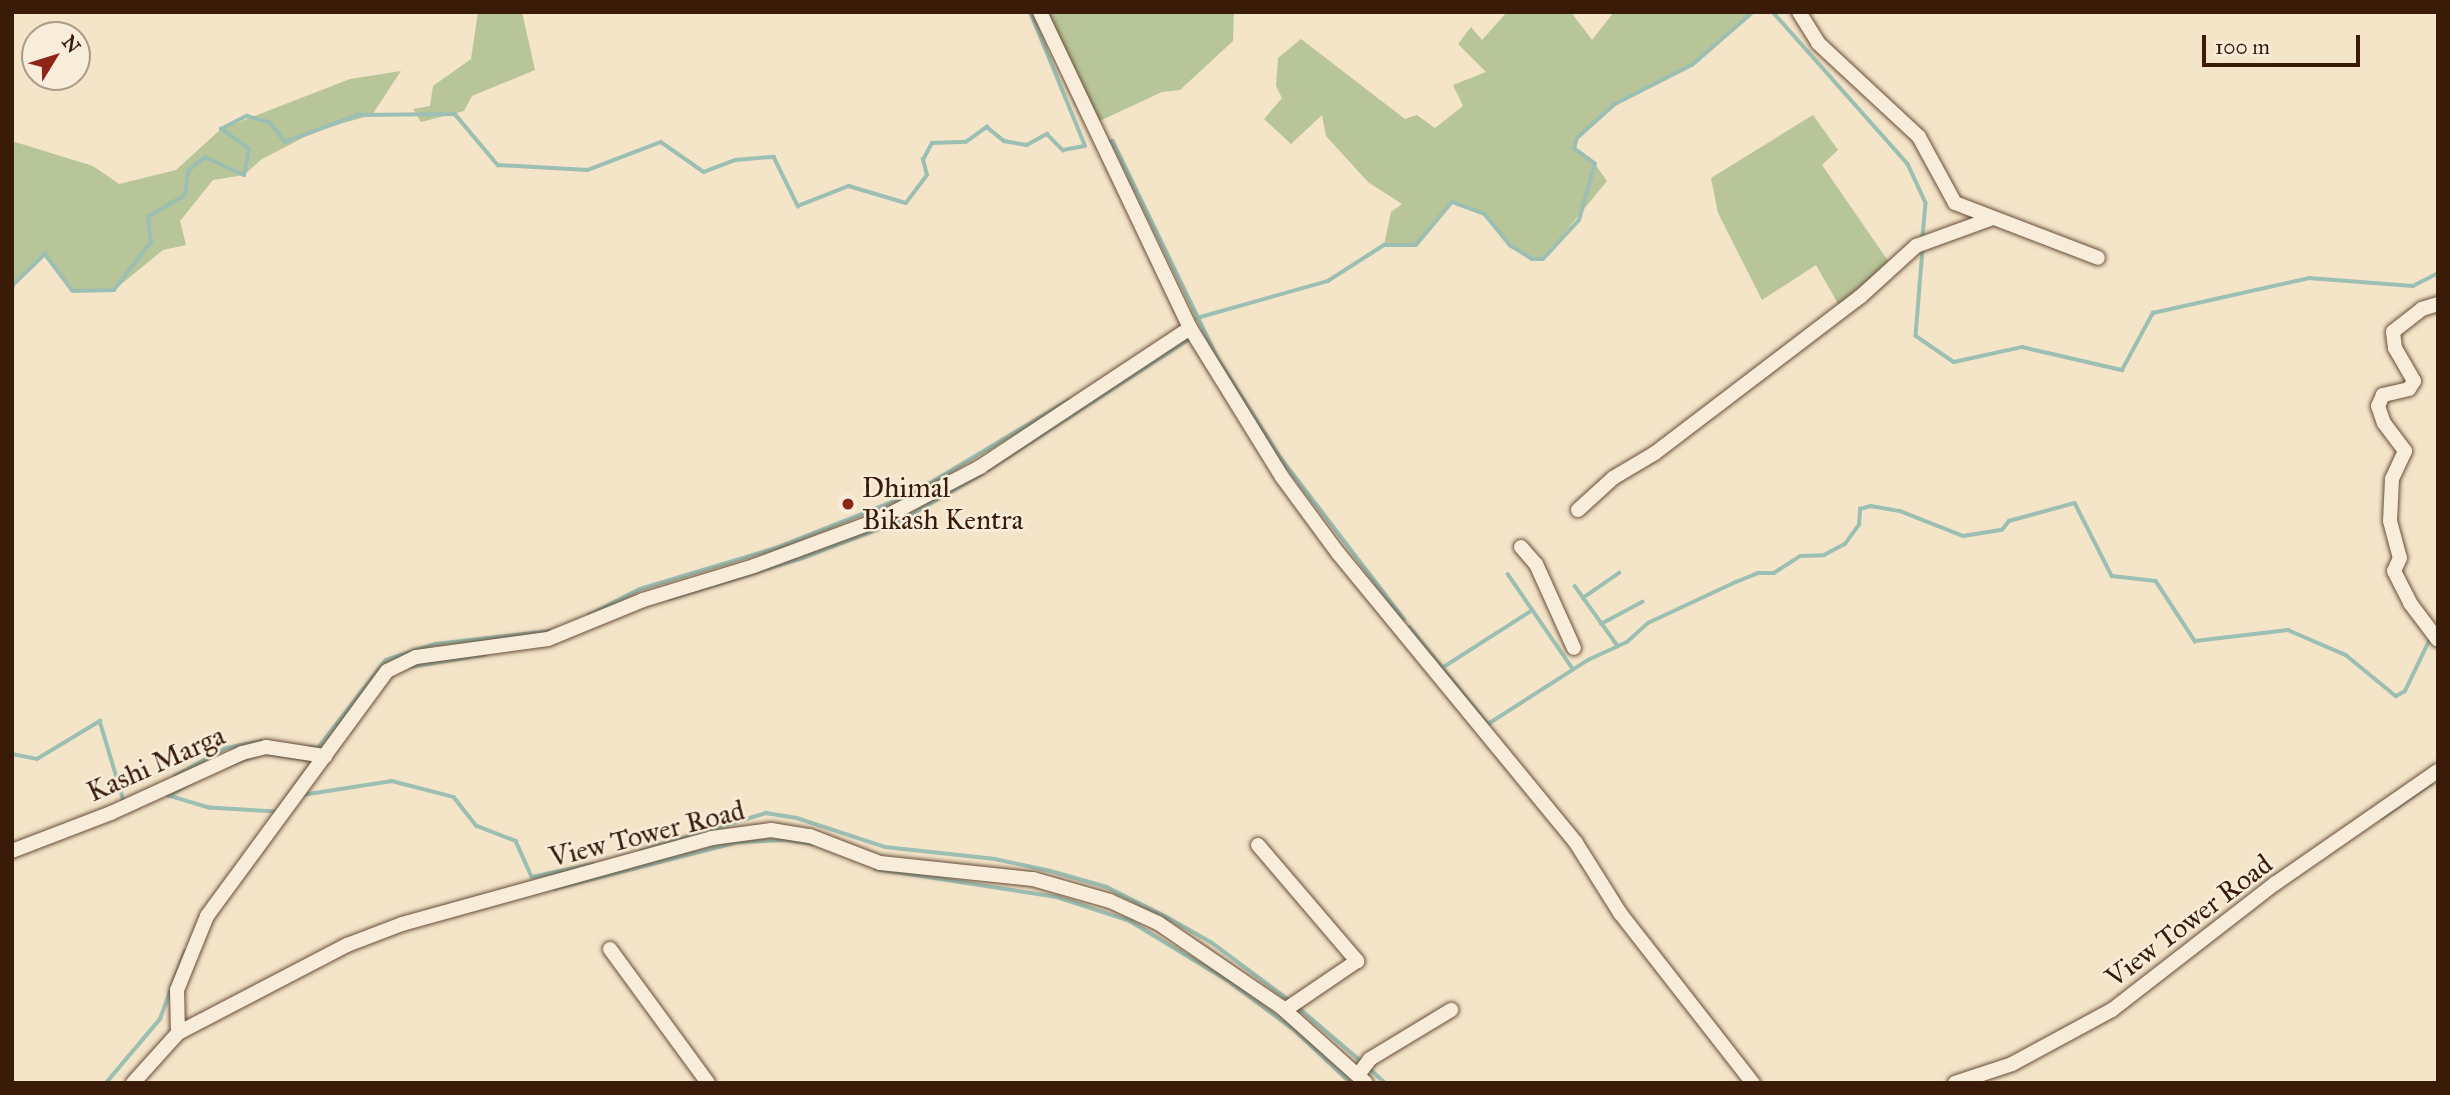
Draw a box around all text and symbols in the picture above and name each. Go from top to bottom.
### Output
north arrow [21,21,91,91]
scale bar [2205,21,2362,65]
text: N [57,31,85,57]
text: 100 m [2215,34,2270,60]
place label: Dhimal Bikash Kentra [862,471,1023,537]
marker: Dhimal Bikash Kentra [840,496,856,512]
street label: Kashi Marga [82,719,230,809]
street label: View Tower Road [546,793,748,875]
street label: View Tower Road [2099,847,2279,995]

